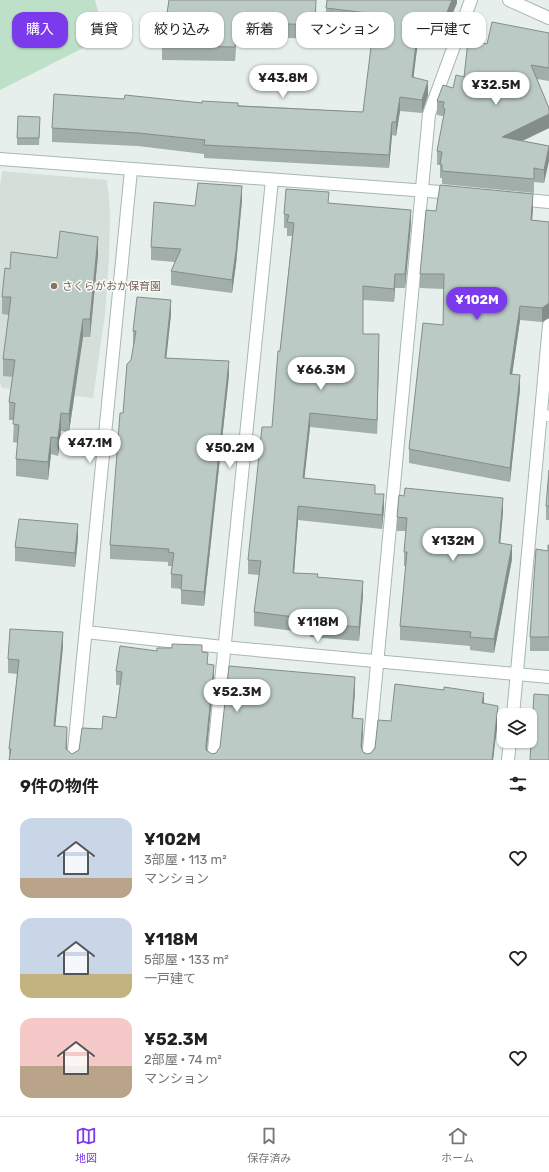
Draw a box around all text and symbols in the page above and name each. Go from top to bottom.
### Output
chip: 購入 [12,12,68,48]
chip: 賃貸 [76,12,132,48]
chip: 絞り込み [140,12,224,48]
chip: 新着 [232,12,288,48]
chip: マンション [296,12,394,48]
chip: 一戸建て [402,12,486,48]
pin: ¥43.8M [250,65,316,99]
text: ¥43.8M [258,70,308,85]
pin: ¥32.5M [463,72,529,106]
text: ¥32.5M [472,77,520,92]
place label: さくらがおか保育園 [62,280,161,293]
marker: さくらがおか保育園 [49,281,59,291]
pin: ¥102M [449,287,505,321]
text: ¥102M [455,292,499,307]
pin: ¥66.3M [288,357,354,391]
text: ¥66.3M [297,362,345,377]
pin: ¥47.1M [57,430,123,464]
text: ¥47.1M [68,435,112,450]
pin: ¥50.2M [197,435,263,469]
text: ¥50.2M [205,440,255,455]
pin: ¥132M [425,528,481,562]
text: ¥132M [431,533,475,548]
pin: ¥118M [290,609,346,643]
text: ¥118M [297,614,339,629]
pin: ¥52.3M [204,679,270,713]
text: ¥52.3M [213,684,261,699]
map controls [497,708,537,748]
button: layers [497,708,537,748]
icon: filters [507,773,529,795]
text: 9件の物件 [20,776,99,796]
text: ¥102M [144,829,201,849]
icon: home [52,834,100,882]
icon: heart [507,847,529,869]
text: 3部屋 · 113 m² [144,852,227,867]
text: マンション [144,871,209,886]
text: ¥118M [144,929,198,949]
icon: home [52,934,100,982]
icon: heart [507,947,529,969]
text: 5部屋 · 133 m² [144,952,229,967]
text: 一戸建て [144,971,196,986]
text: ¥52.3M [144,1029,208,1049]
icon: home [52,1034,100,1082]
icon: heart [507,1047,529,1069]
text: 2部屋 · 74 m² [144,1052,222,1067]
text: マンション [144,1071,209,1086]
tab: 地図 [75,1125,97,1165]
tab: 保存済み [247,1125,291,1165]
tab: ホーム [441,1125,474,1165]

